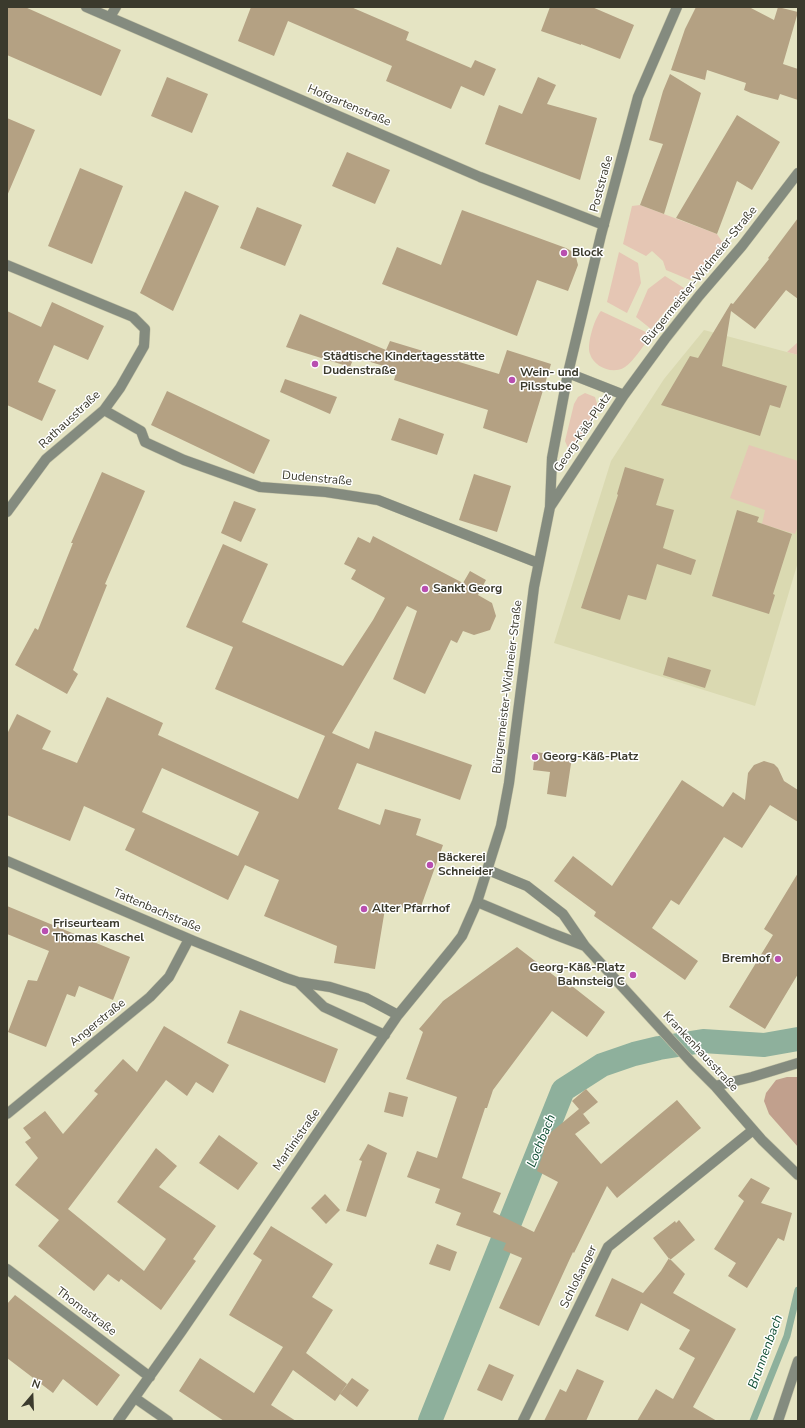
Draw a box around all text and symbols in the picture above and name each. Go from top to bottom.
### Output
street label: Hofgartenstraße [305,82,393,130]
street label: Poststraße [588,154,616,214]
street label: Bürgermeister-Widmeier-Straße [639,204,761,348]
place label: Block [572,246,603,260]
marker: Block [559,248,569,258]
place label: Städtische Kindertagesstätte Dudenstraße [323,350,485,378]
marker: Städtische Kindertagesstätte Dudenstraße [310,359,320,369]
place label: Wein- und Pilsstube [520,366,579,394]
marker: Wein- und Pilsstube [507,375,517,385]
street label: Rathausstraße [36,388,104,452]
street label: Georg-Käß-Platz [551,391,615,475]
street label: Dudenstraße [281,469,353,489]
place label: Sankt Georg [433,582,502,596]
marker: Sankt Georg [420,584,430,594]
street label: Bürgermeister-Widmeier-Straße [490,599,526,775]
place label: Georg-Käß-Platz [543,750,638,764]
marker: Georg-Käß-Platz [530,752,540,762]
place label: Bäckerei Schneider [438,851,493,879]
marker: Bäckerei Schneider [425,860,435,870]
street label: Tattenbachstraße [111,886,203,936]
place label: Alter Pfarrhof [372,902,450,916]
marker: Alter Pfarrhof [359,904,369,914]
place label: Friseurteam Thomas Kaschel [53,917,144,945]
marker: Friseurteam Thomas Kaschel [40,926,50,936]
place label: Bremhof [722,952,770,966]
marker: Bremhof [773,954,783,964]
place label: Georg-Käß-Platz Bahnsteig C [530,961,625,989]
marker: Georg-Käß-Platz Bahnsteig C [628,970,638,980]
street label: Angerstraße [67,996,129,1050]
street label: Krankenhausstraße [659,1009,741,1095]
street label: Martinistraße [270,1106,324,1174]
water label: Lochbach [524,1112,560,1170]
street label: Schloßanger [558,1243,600,1311]
street label: Thomastraße [53,1285,119,1339]
water label: Brunnenbach [745,1313,787,1391]
north arrow [12,1376,52,1416]
text: N [30,1376,42,1393]

